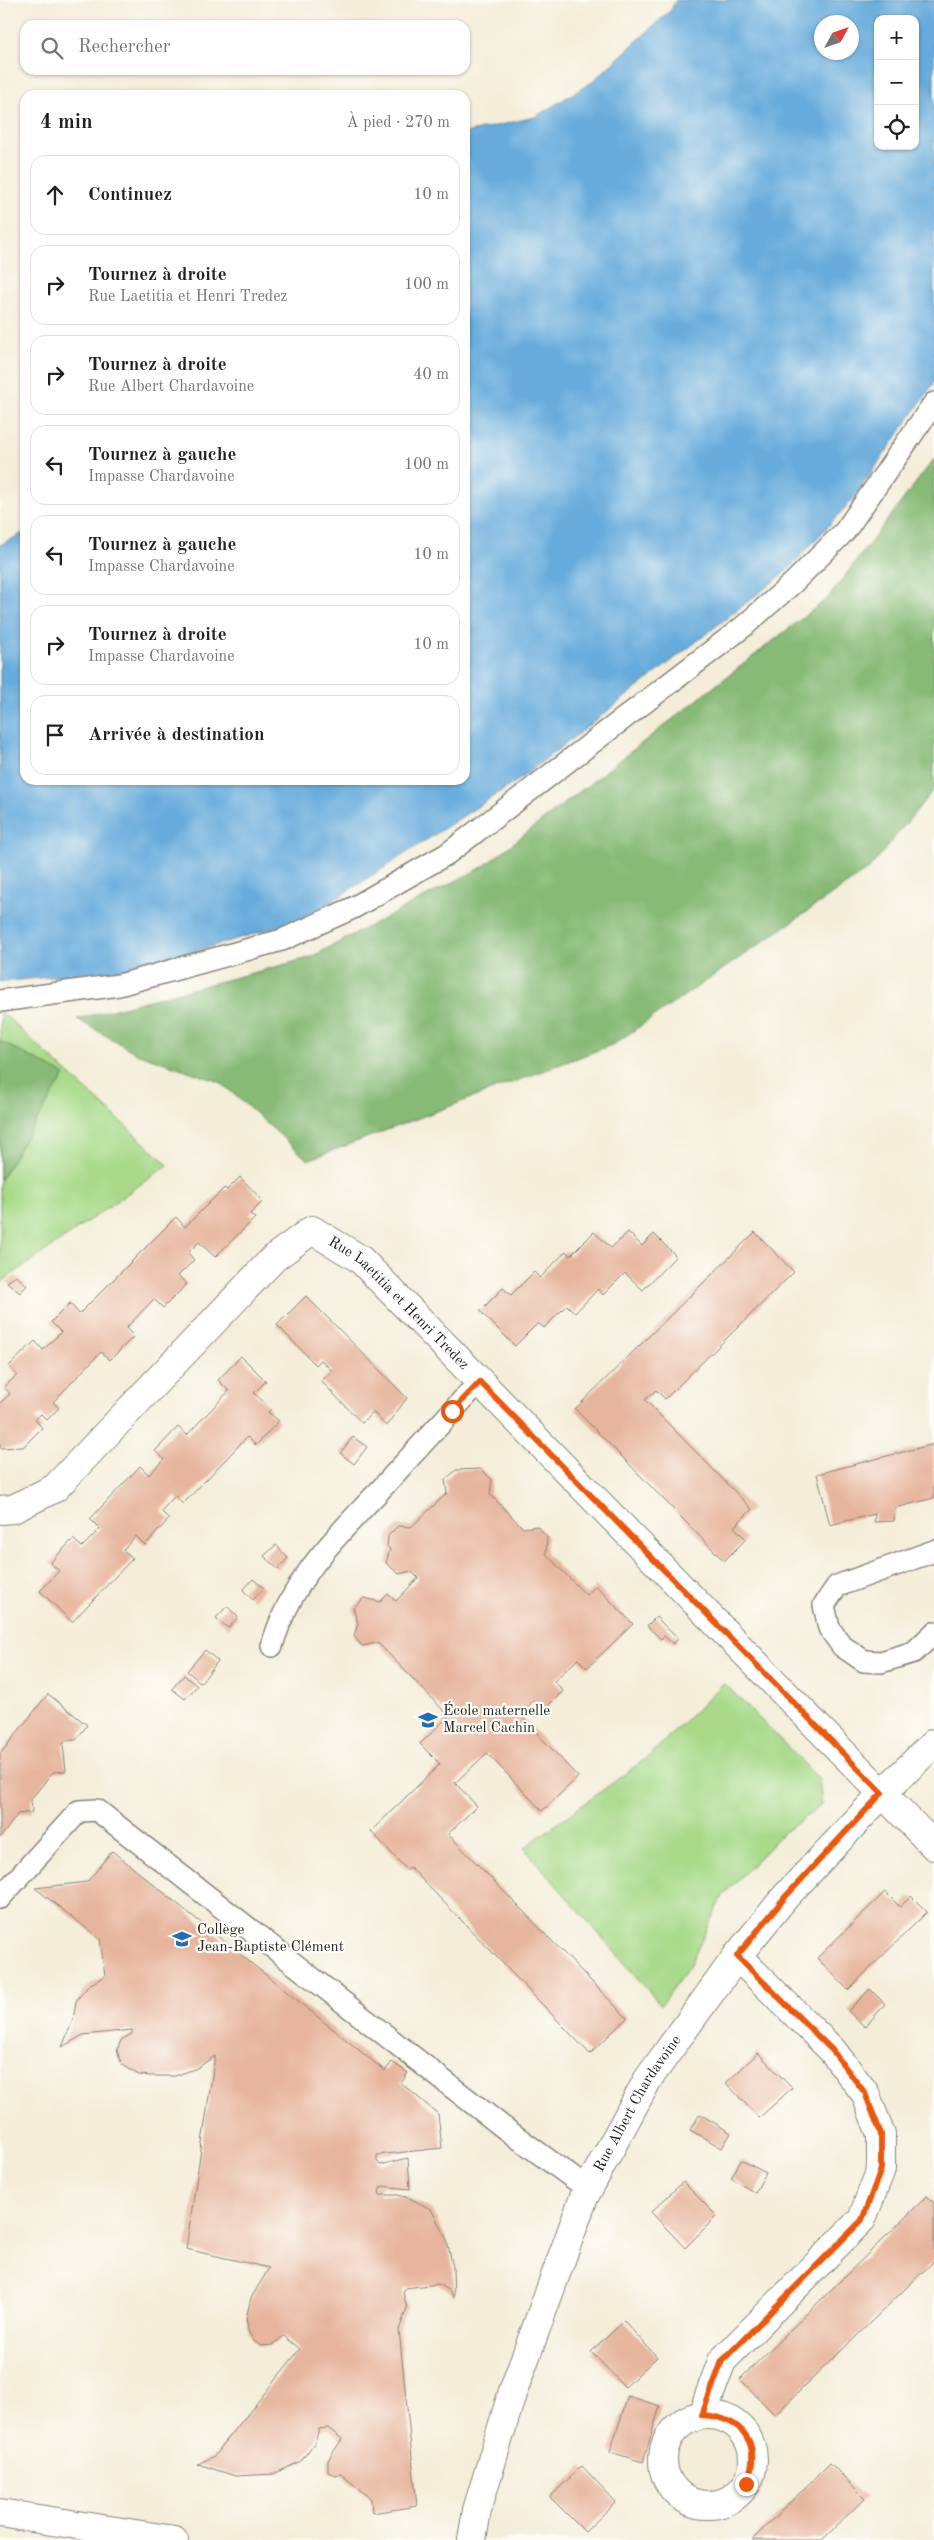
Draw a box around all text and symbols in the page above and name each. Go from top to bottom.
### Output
north arrow [814,15,859,60]
map controls [874,15,919,150]
button: + [874,15,919,60]
search box [20,20,470,75]
icon: search [38,34,66,62]
text: Rechercher [78,38,171,57]
button: − [874,60,919,105]
button: locate [874,105,919,150]
text: 4 min [40,112,93,133]
text: À pied · 270 m [347,115,450,131]
icon: ahead [41,181,69,209]
text: Continuez [88,186,172,205]
text: 10 m [413,187,449,203]
text: Tournez à droite [88,266,227,285]
icon: right [41,271,69,299]
text: 100 m [404,277,449,293]
text: Rue Laetitia et Henri Tredez [88,289,288,305]
text: Tournez à droite [88,356,227,375]
icon: right [41,361,69,389]
text: 40 m [413,367,449,383]
text: Rue Albert Chardavoine [88,379,254,395]
text: Tournez à gauche [88,446,236,465]
icon: left [41,451,69,479]
text: 100 m [404,457,449,473]
text: Impasse Chardavoine [88,469,235,485]
text: Tournez à gauche [88,536,236,555]
icon: left [41,541,69,569]
text: 10 m [413,547,449,563]
text: Impasse Chardavoine [88,559,235,575]
text: Tournez à droite [88,626,227,645]
icon: right [41,631,69,659]
text: 10 m [413,637,449,653]
text: Impasse Chardavoine [88,649,235,665]
icon: arrive [41,721,69,749]
text: Arrivée à destination [88,726,264,745]
street label: Rue Laetitia et Henri Tredez [326,1234,471,1373]
route start [441,1400,464,1423]
place label: École maternelle Marcel Cachin [443,1701,550,1736]
school or university icon: École maternelle Marcel Cachin [417,1709,439,1731]
place label: Collège Jean-Baptiste Clément [197,1923,344,1955]
school or university icon: Collège Jean-Baptiste Clément [171,1928,193,1950]
street label: Rue Albert Chardavoine [592,2033,684,2174]
route end [735,2473,758,2496]

